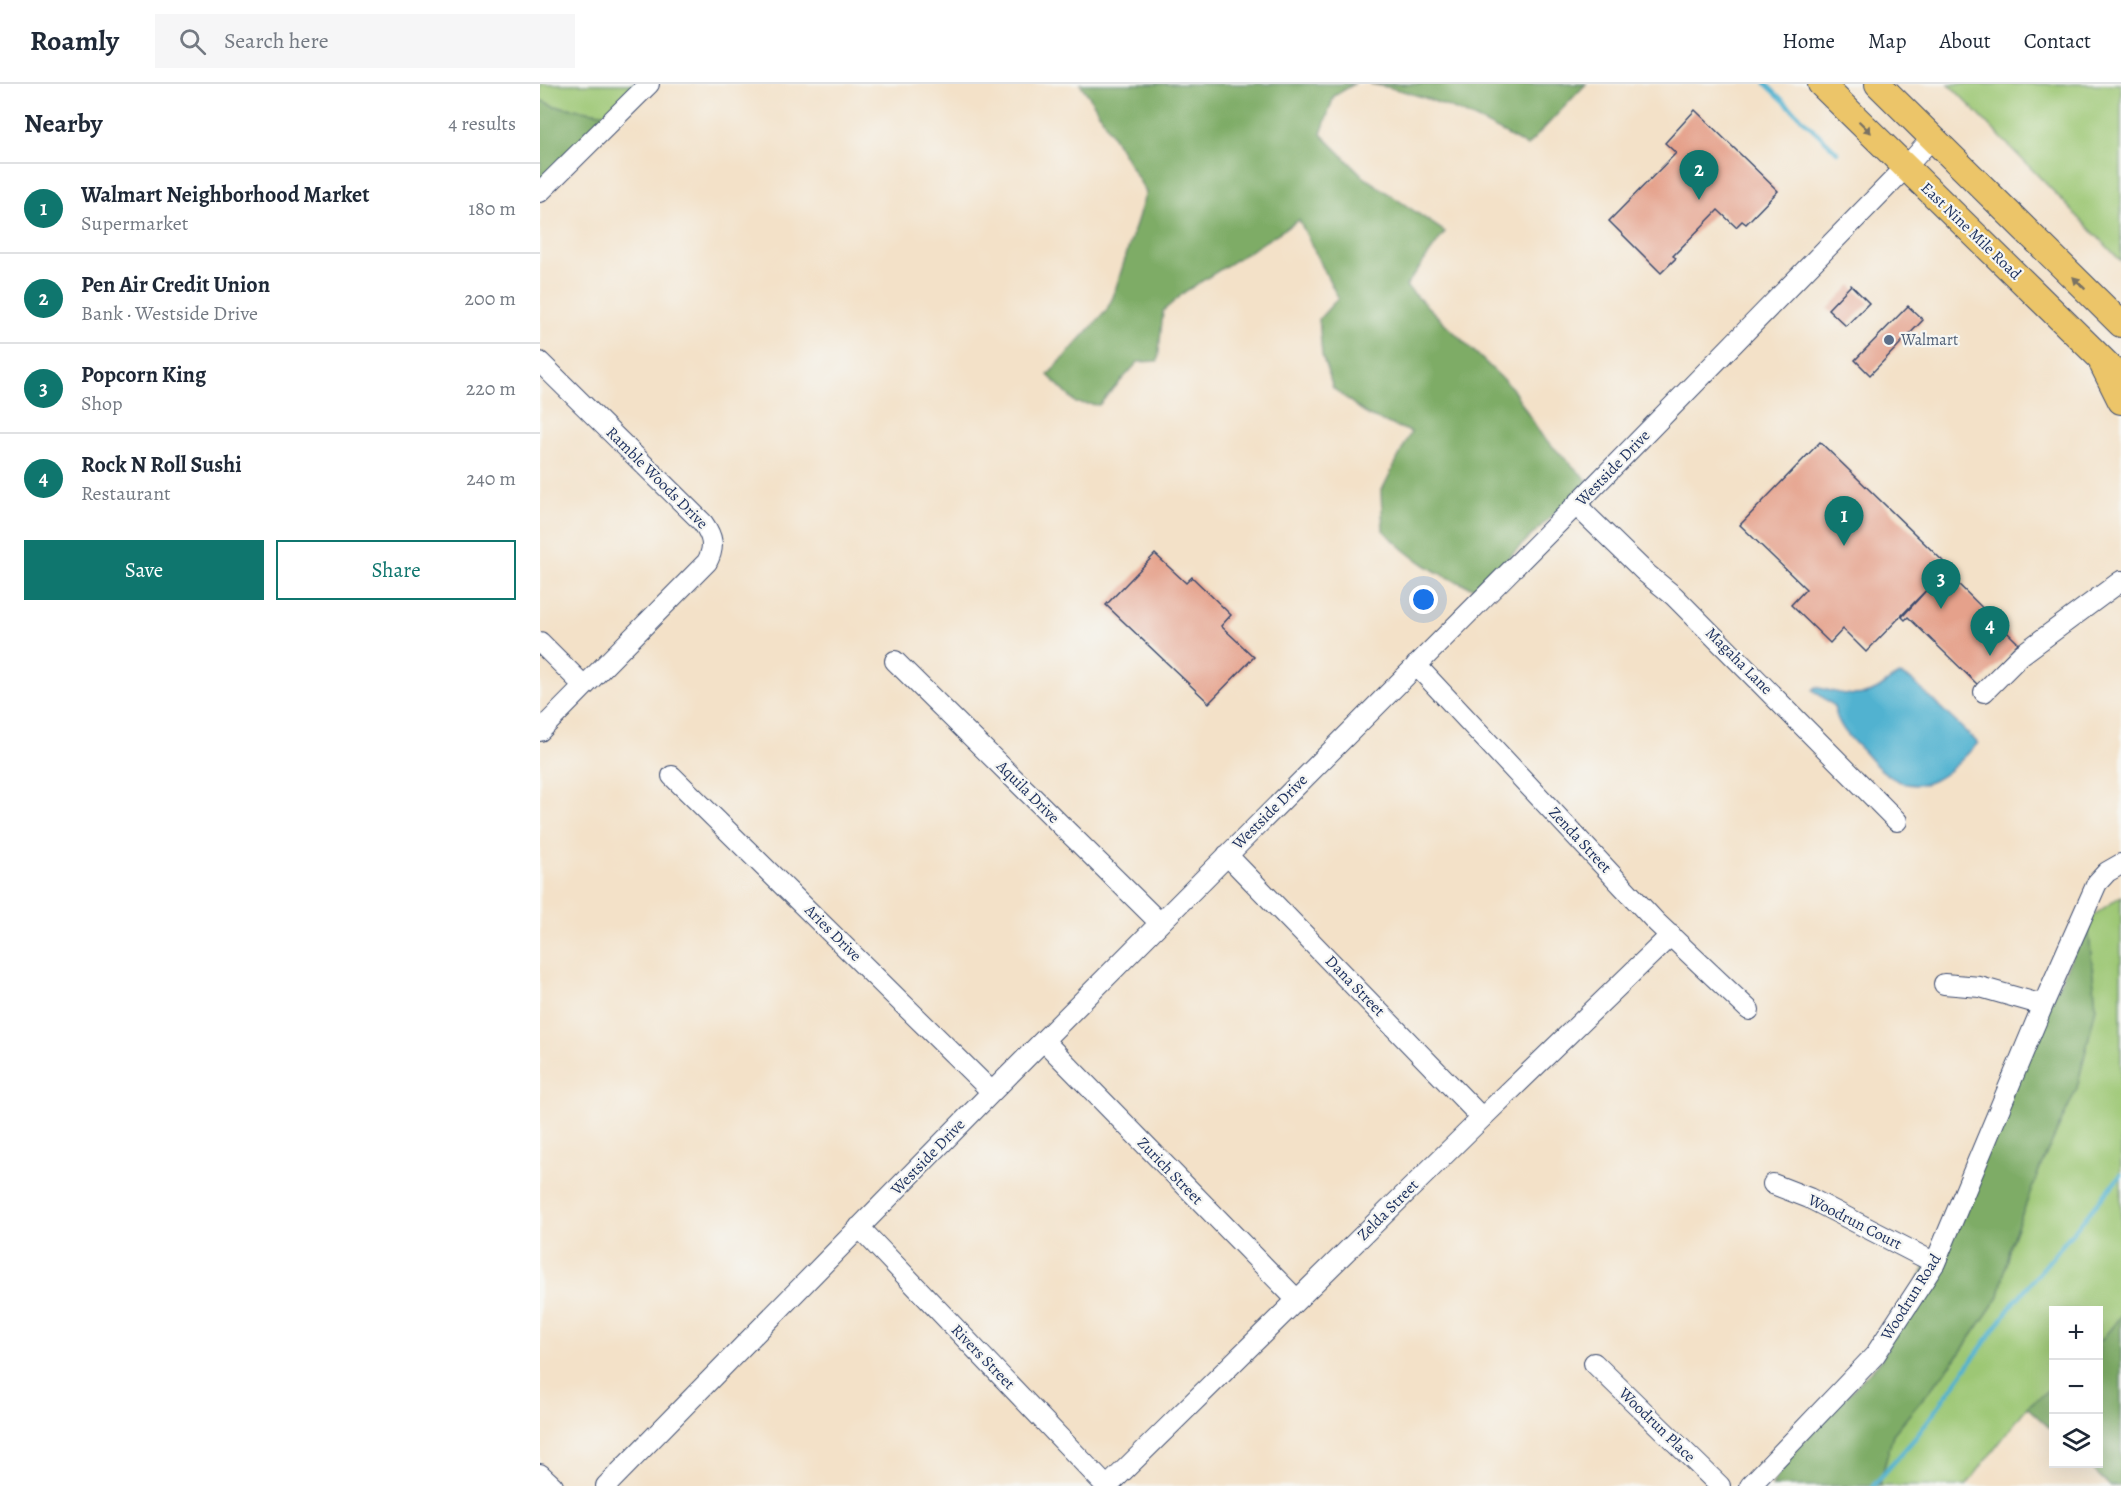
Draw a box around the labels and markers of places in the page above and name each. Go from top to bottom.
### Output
pin: 2 [1680,150,1718,200]
place label: Walmart [1900,329,1958,351]
marker: Walmart [1882,333,1896,347]
pin: 1 [1824,496,1864,546]
pin: 3 [1922,560,1960,609]
pin: 4 [1970,606,2010,656]

